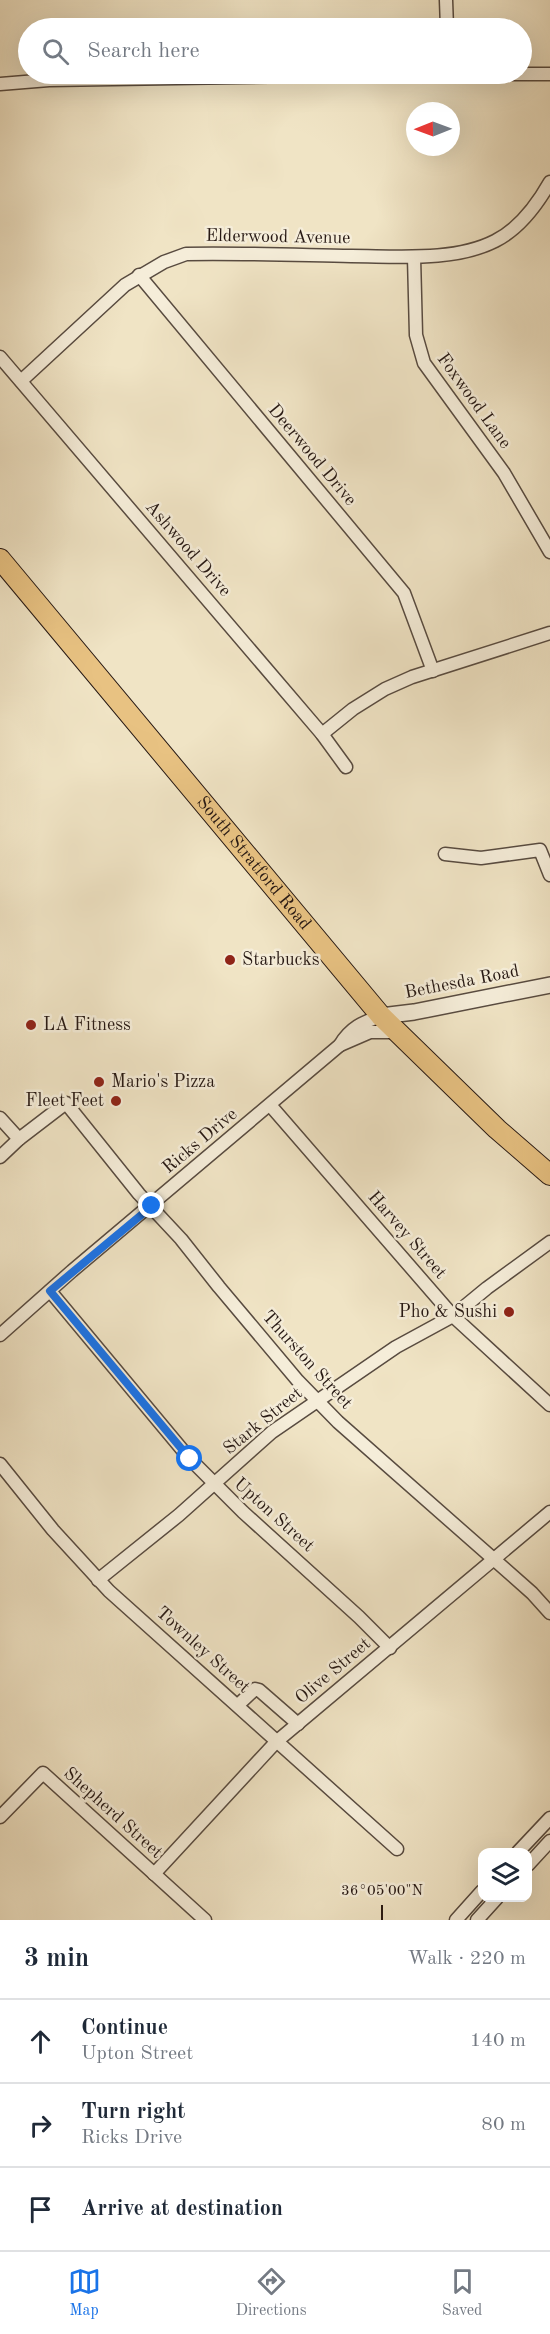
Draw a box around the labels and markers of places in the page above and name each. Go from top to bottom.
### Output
place label: Starbucks [242,951,320,969]
marker: Starbucks [223,953,237,967]
place label: LA Fitness [43,1016,131,1034]
marker: LA Fitness [24,1018,38,1032]
place label: Mario's Pizza [111,1073,215,1091]
marker: Mario's Pizza [92,1075,106,1089]
place label: Fleet Feet [25,1092,104,1110]
marker: Fleet Feet [109,1094,123,1108]
place label: Pho & Sushi [399,1303,497,1321]
marker: Pho & Sushi [502,1305,516,1319]

